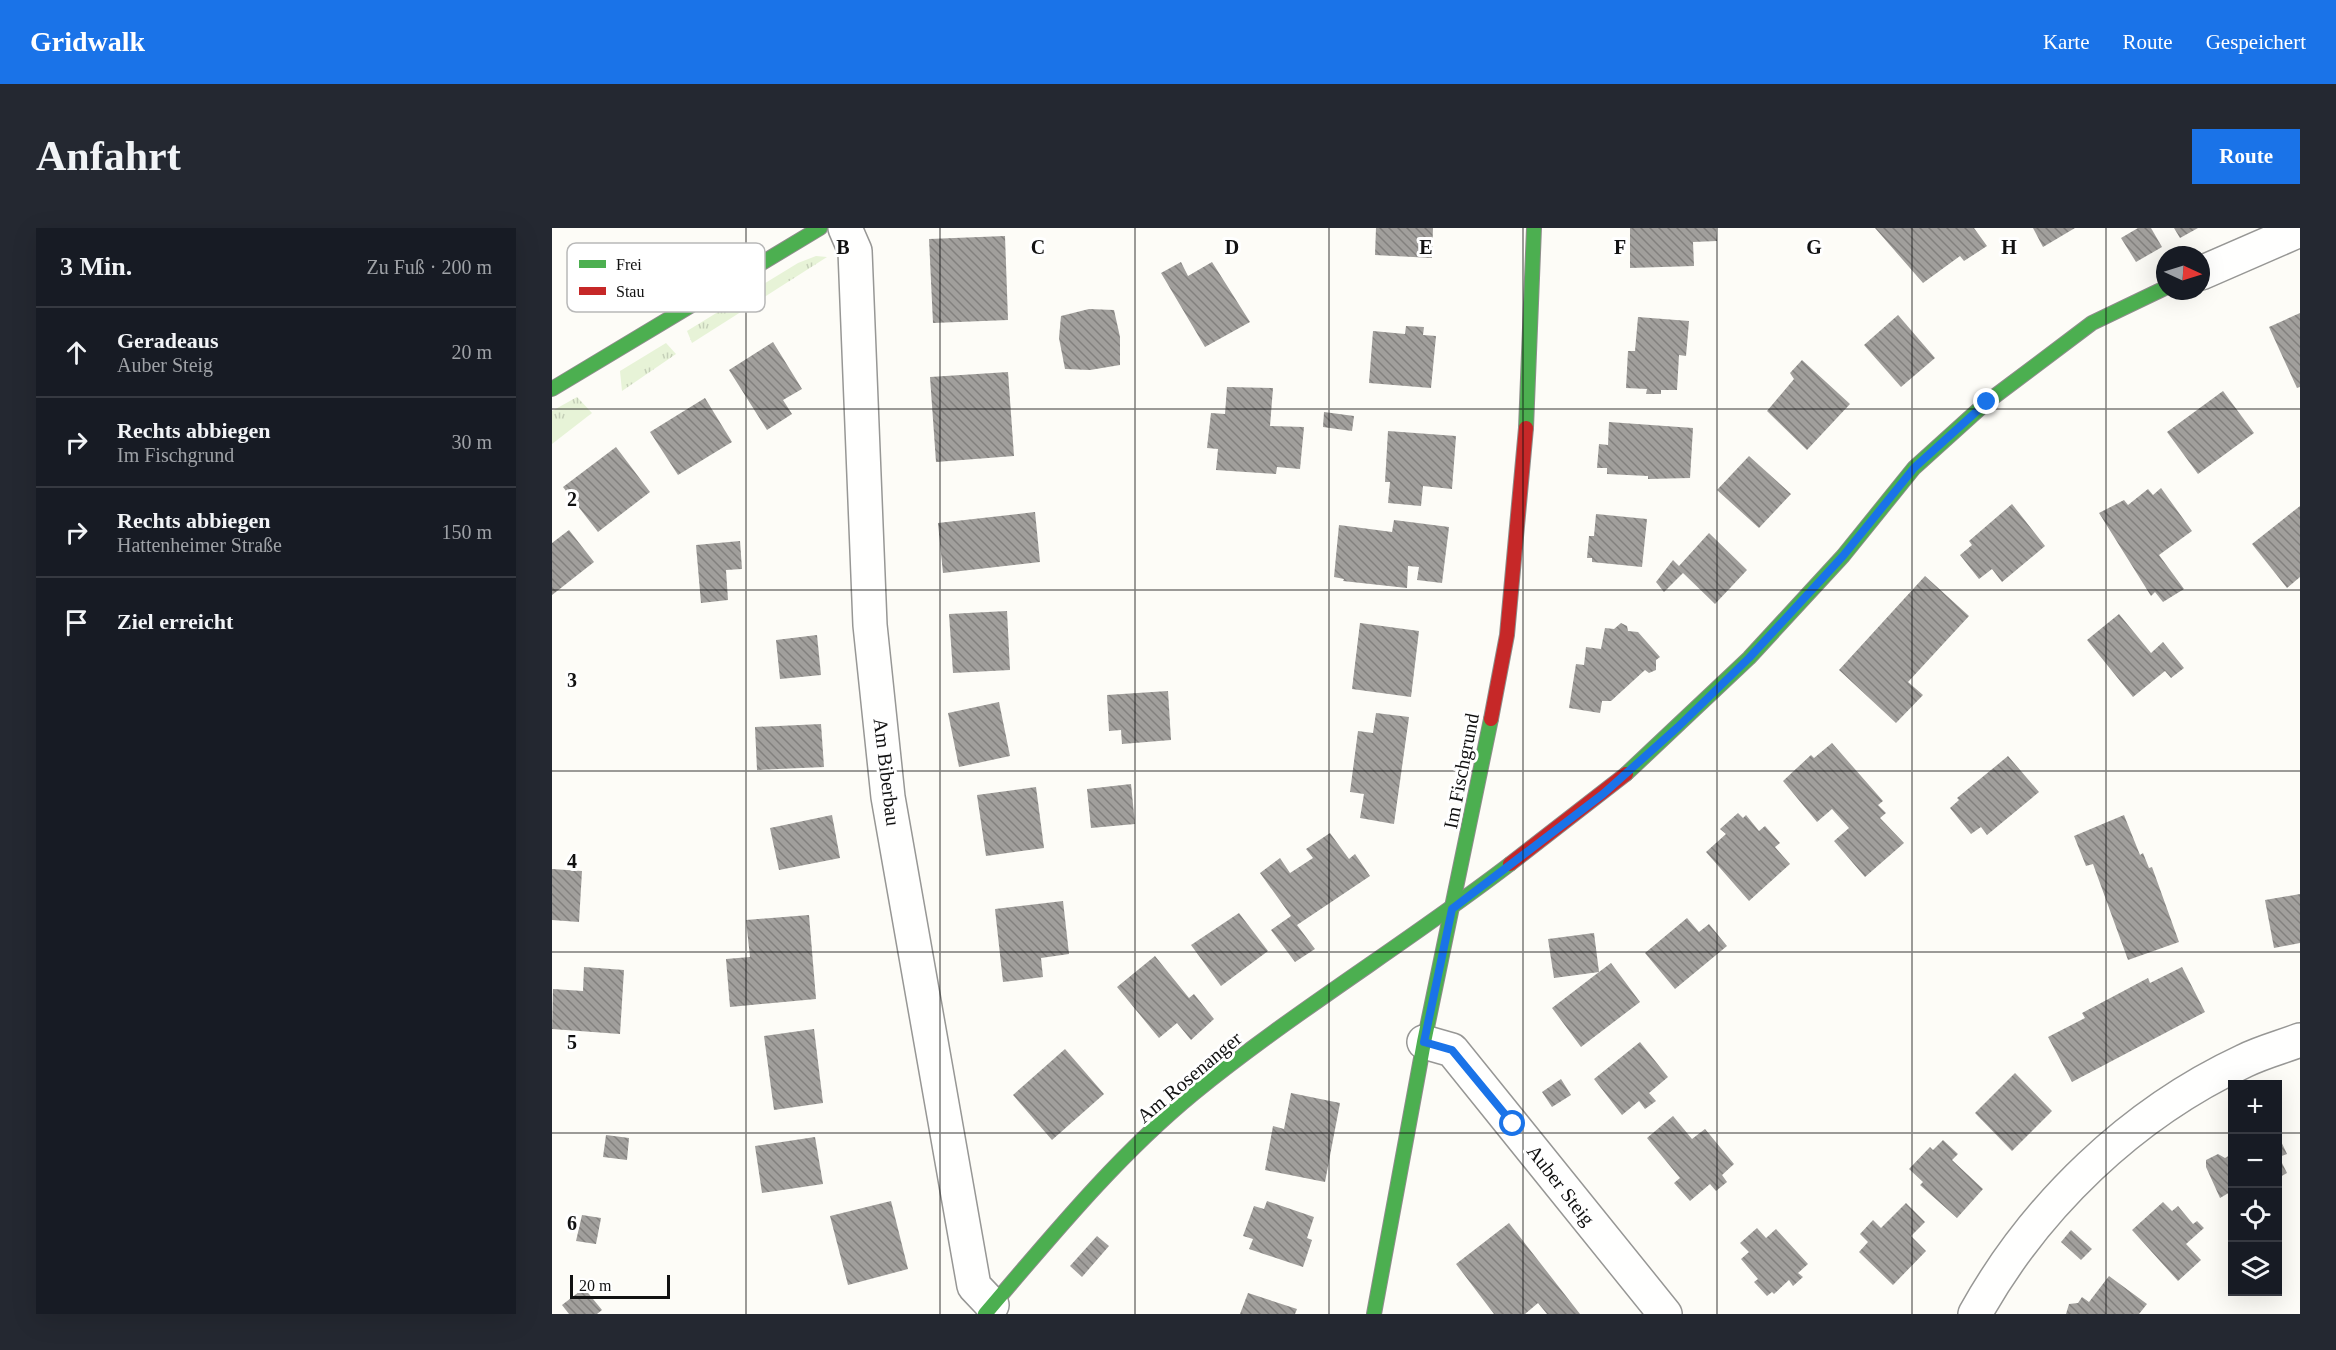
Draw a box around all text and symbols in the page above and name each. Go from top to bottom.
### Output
text: Gridwalk [30,26,145,57]
text: Karte [2043,30,2090,54]
text: Route [2123,30,2173,54]
text: Gespeichert [2206,30,2306,54]
button: Route [2192,129,2300,184]
text: Anfahrt [36,133,181,179]
text: B [836,236,850,258]
text: C [1031,236,1045,258]
text: D [1225,236,1239,258]
text: E [1419,236,1433,258]
text: F [1614,236,1626,258]
text: G [1806,236,1822,258]
text: H [2001,236,2017,258]
legend [567,243,765,312]
north arrow [2156,246,2210,300]
text: 3 Min. [60,252,132,281]
text: Zu Fuß · 200 m [366,256,492,278]
text: Frei [616,256,642,273]
text: Stau [616,283,644,300]
text: Geradeaus [117,328,218,353]
icon: ahead [60,336,93,369]
text: 20 m [451,341,492,363]
text: Auber Steig [117,354,213,376]
route end [1973,388,1999,414]
text: Rechts abbiegen [117,418,270,443]
icon: right [60,426,93,459]
text: 30 m [451,431,492,453]
text: Im Fischgrund [117,444,234,466]
text: 2 [567,488,577,510]
text: Rechts abbiegen [117,508,270,533]
icon: right [60,516,93,549]
text: 150 m [441,521,492,543]
text: Hattenheimer Straße [117,534,282,556]
icon: arrive [60,606,93,639]
text: Ziel erreicht [117,609,233,634]
text: 3 [567,669,577,691]
street label: Im Fischgrund [1439,711,1484,831]
street label: Am Biberbau [869,717,905,827]
text: 4 [567,850,577,872]
street label: Am Rosenanger [1132,1027,1247,1128]
text: 5 [567,1031,577,1053]
map controls [2228,1080,2282,1296]
button: + [2228,1080,2282,1134]
route start [1499,1110,1525,1136]
button: − [2228,1134,2282,1188]
street label: Auber Steig [1522,1140,1599,1230]
button: locate [2228,1188,2282,1242]
text: 6 [567,1212,577,1234]
button: layers [2228,1242,2282,1296]
scale bar [570,1272,670,1300]
text: 20 m [579,1277,611,1294]

